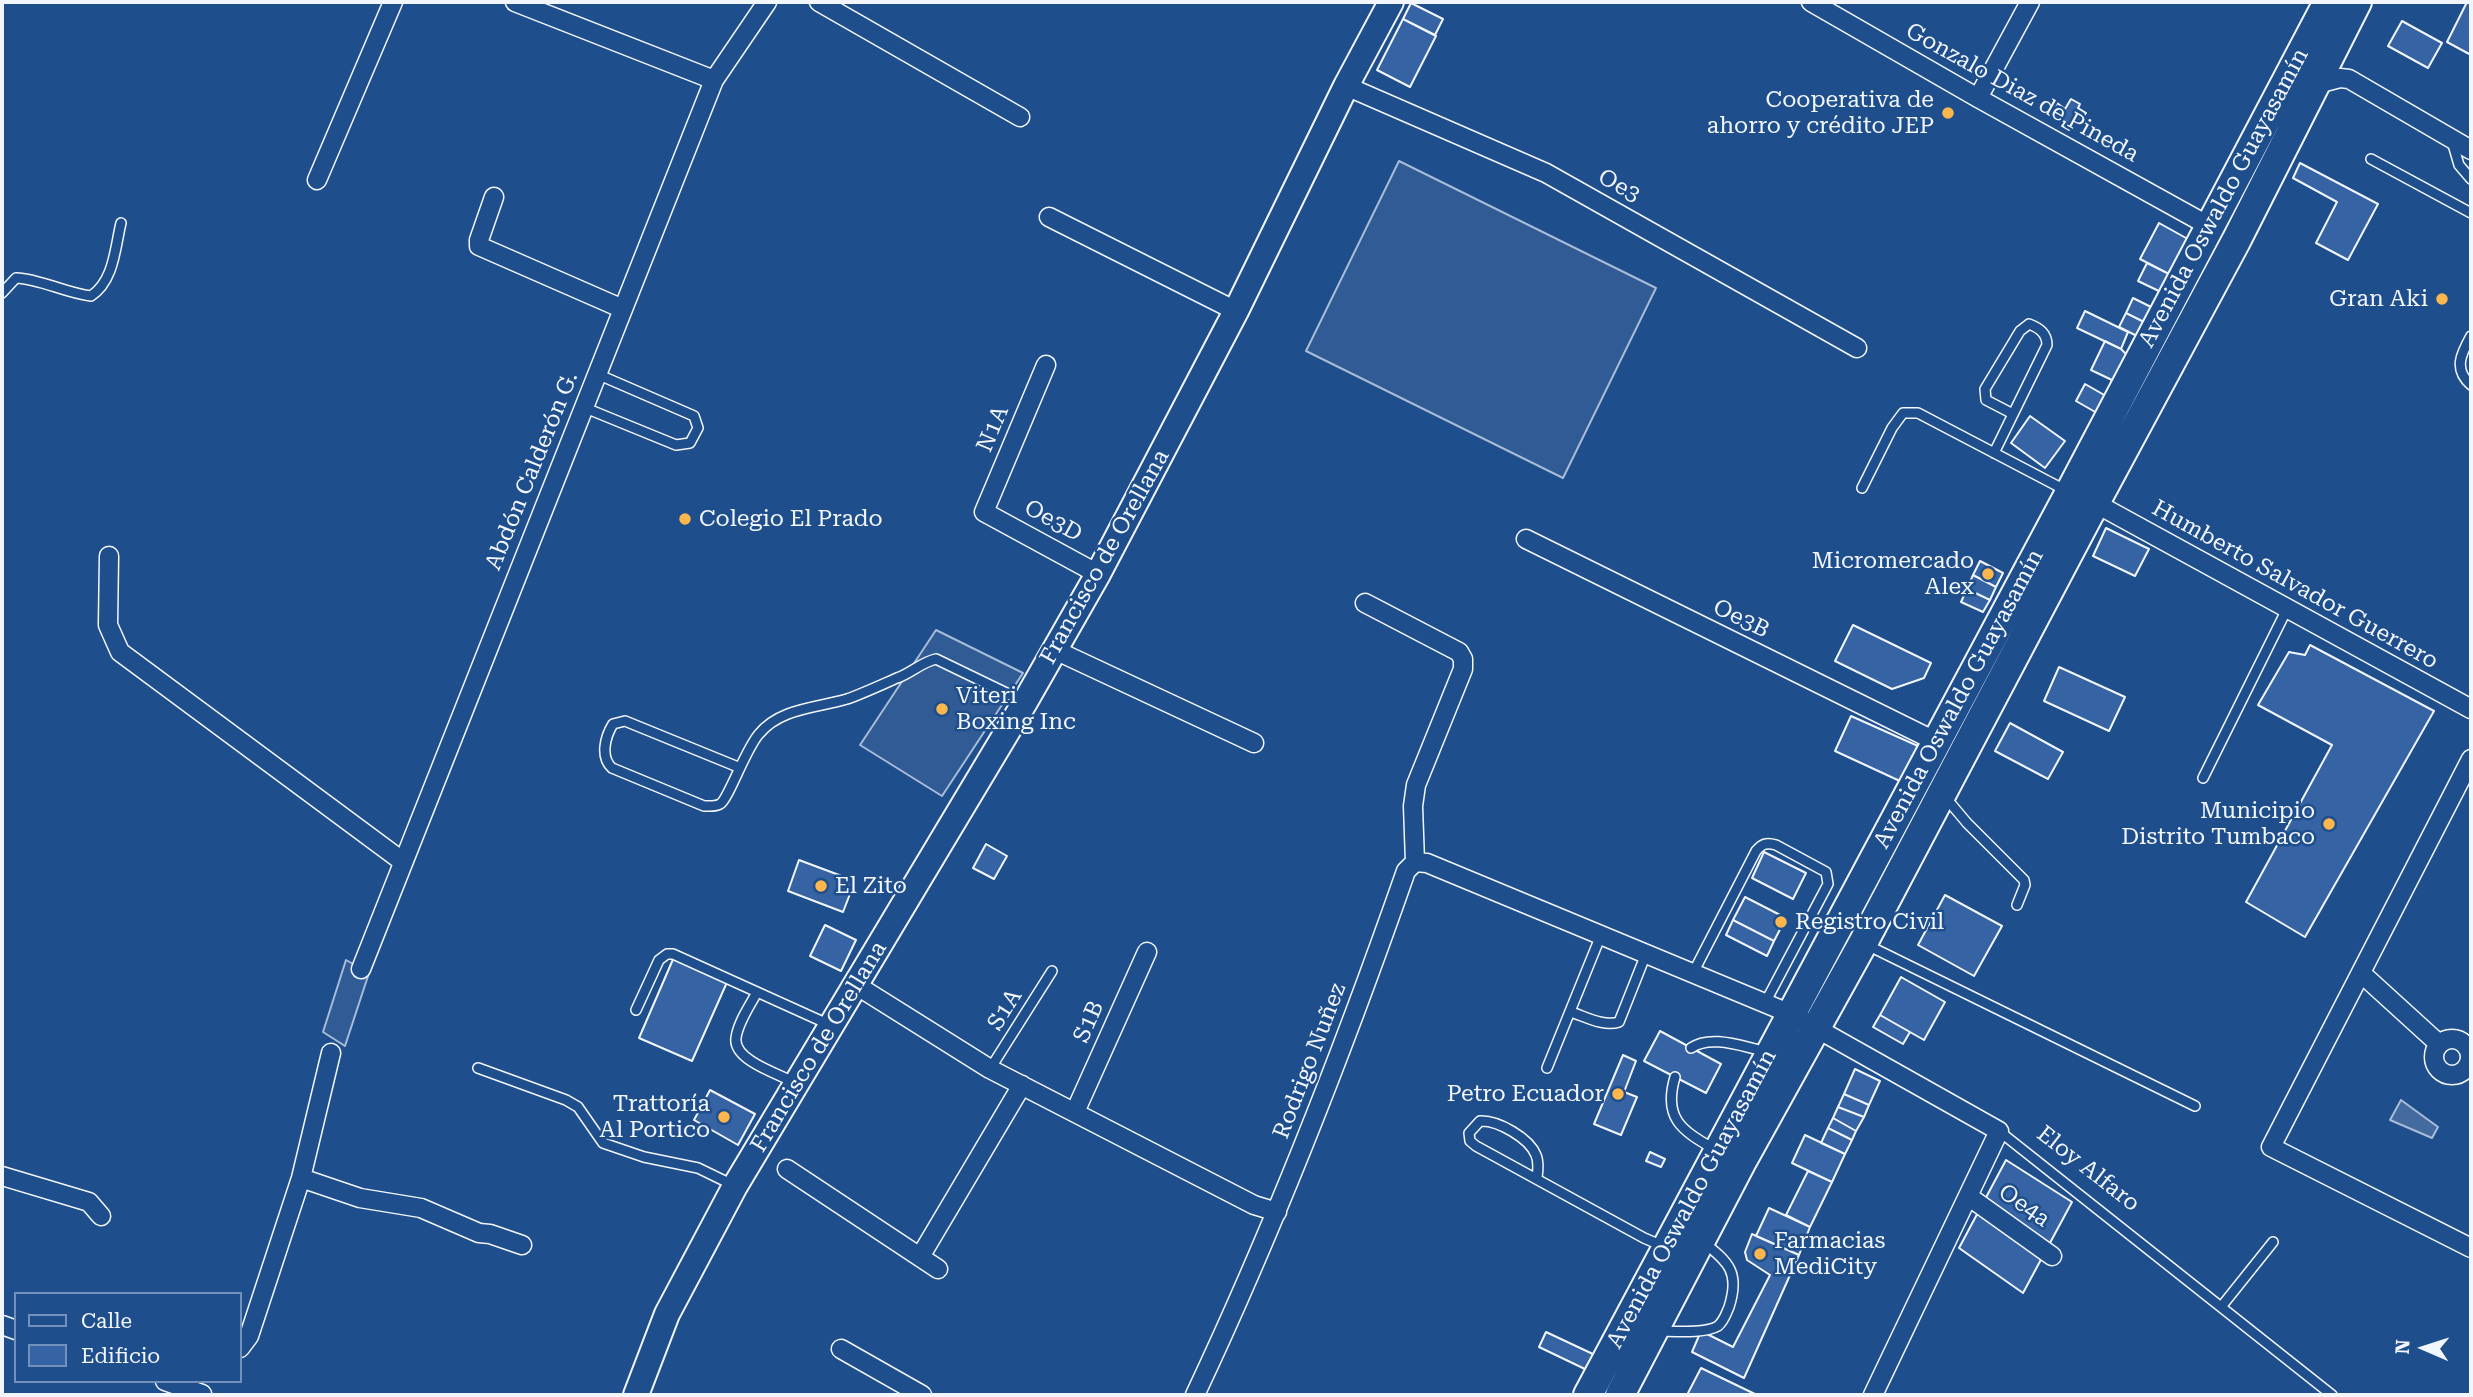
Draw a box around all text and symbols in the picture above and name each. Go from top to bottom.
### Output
street label: Gonzalo Diaz de Pineda [1901,17,2143,169]
street label: Avenida Oswaldo Guayasamín [2133,44,2315,352]
place label: Cooperativa de ahorro y crédito JEP [1707,86,1934,140]
marker: Cooperativa de ahorro y crédito JEP [1940,105,1956,121]
street label: Oe3 [1593,163,1645,209]
place label: Gran Aki [2329,285,2428,313]
marker: Gran Aki [2434,291,2450,307]
street label: Abdón Calderón G. [480,368,584,574]
street label: N1A [971,402,1015,456]
street label: Francisco de Orellana [1034,445,1176,669]
street label: Oe3D [1019,494,1087,548]
street label: Humberto Salvador Guerrero [2147,495,2443,675]
place label: Colegio El Prado [699,505,883,533]
marker: Colegio El Prado [677,511,693,527]
street label: Avenida Oswaldo Guayasamín [1868,545,2050,853]
place label: Micromercado Alex [1812,547,1974,601]
marker: Micromercado Alex [1980,566,1996,582]
street label: Oe3B [1708,594,1774,644]
place label: Viteri Boxing Inc [956,682,1076,736]
marker: Viteri Boxing Inc [934,701,950,717]
place label: Municipio Distrito Tumbaco [2121,797,2315,851]
marker: Municipio Distrito Tumbaco [2321,816,2337,832]
place label: El Zito [835,872,907,900]
marker: El Zito [813,878,829,894]
place label: Registro Civil [1795,908,1944,936]
marker: Registro Civil [1773,914,1789,930]
street label: Francisco de Orellana [745,937,893,1157]
street label: Rodrigo Nuñez [1268,979,1352,1143]
street label: S1A [982,984,1028,1036]
street label: S1B [1068,997,1110,1047]
street label: Avenida Oswaldo Guayasamín [1601,1045,1783,1353]
place label: Petro Ecuador [1447,1080,1604,1108]
marker: Petro Ecuador [1610,1086,1626,1102]
place label: Trattoría Al Portico [600,1090,710,1144]
marker: Trattoría Al Portico [716,1109,732,1125]
street label: Eloy Alfaro [2031,1120,2145,1218]
street label: Oe4a [1993,1179,2055,1233]
place label: Farmacias MediCity [1774,1227,1885,1281]
marker: Farmacias MediCity [1752,1246,1768,1262]
legend [14,1292,242,1383]
text: Calle [81,1309,132,1333]
north arrow [2389,1313,2459,1383]
text: N [2391,1339,2414,1355]
text: Edificio [81,1344,160,1368]

